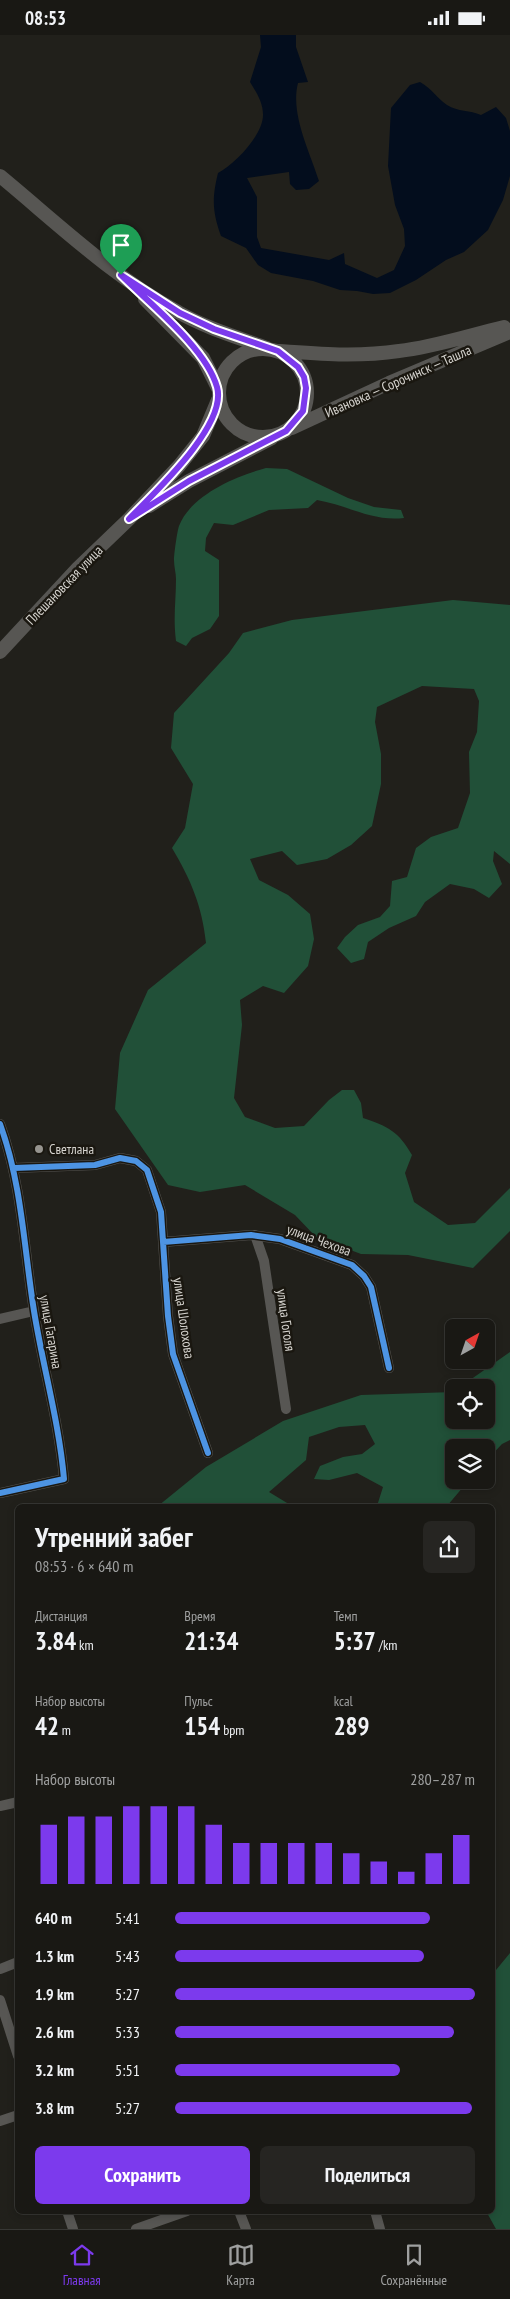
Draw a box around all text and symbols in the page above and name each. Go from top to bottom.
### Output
text: 08:53 [25,6,66,30]
pin [100,224,142,275]
icon: arrive [107,231,135,259]
street label: Ивановка — Сорочинск — Ташла [322,341,474,421]
street label: Плешановская улица [22,541,106,629]
place label: Светлана [49,1140,94,1158]
marker: Светлана [33,1143,45,1155]
street label: улица Чехова [284,1220,354,1260]
street label: улица Шолохова [169,1276,199,1360]
street label: улица Гоголя [273,1288,299,1352]
street label: улица Гагарина [36,1294,66,1370]
north arrow [445,1319,495,1369]
map controls [445,1319,495,1489]
button: locate [445,1379,495,1429]
button: layers [445,1439,495,1489]
text: Утренний забег [35,1518,193,1555]
button: share [423,1521,475,1573]
text: 08:53 · 6 × 640 m [35,1556,133,1576]
text: Дистанция [35,1607,88,1625]
text: Время [184,1607,216,1625]
text: Темп [334,1607,358,1625]
text: 3.84 [35,1625,76,1657]
text: 21:34 [184,1625,238,1657]
text: 5:37 [334,1625,376,1657]
text: km [76,1636,94,1654]
text: /km [376,1636,397,1654]
text: Набор высоты [35,1692,105,1710]
text: Пульс [184,1692,213,1710]
text: kcal [334,1692,353,1710]
text: 42 [35,1710,59,1742]
text: 154 [184,1710,220,1742]
text: 289 [334,1710,370,1742]
text: m [59,1721,71,1739]
text: bpm [220,1721,244,1739]
text: Набор высоты [35,1769,115,1789]
text: 280–287 m [410,1769,475,1789]
text: 640 m [35,1908,72,1928]
text: 5:41 [115,1908,140,1928]
text: 1.3 km [35,1946,74,1966]
text: 5:43 [115,1946,140,1966]
text: 1.9 km [35,1984,74,2004]
text: 5:27 [115,1984,140,2004]
text: 2.6 km [35,2022,74,2042]
text: 5:33 [115,2022,140,2042]
text: 3.2 km [35,2060,74,2080]
text: 5:51 [115,2060,140,2080]
text: 3.8 km [35,2098,74,2118]
text: 5:27 [115,2098,140,2118]
button: Сохранить [35,2146,250,2204]
button: Поделиться [260,2146,475,2204]
tab: Главная [63,2241,101,2289]
tab: Карта [226,2241,255,2289]
tab: Сохранённые [381,2241,447,2289]

